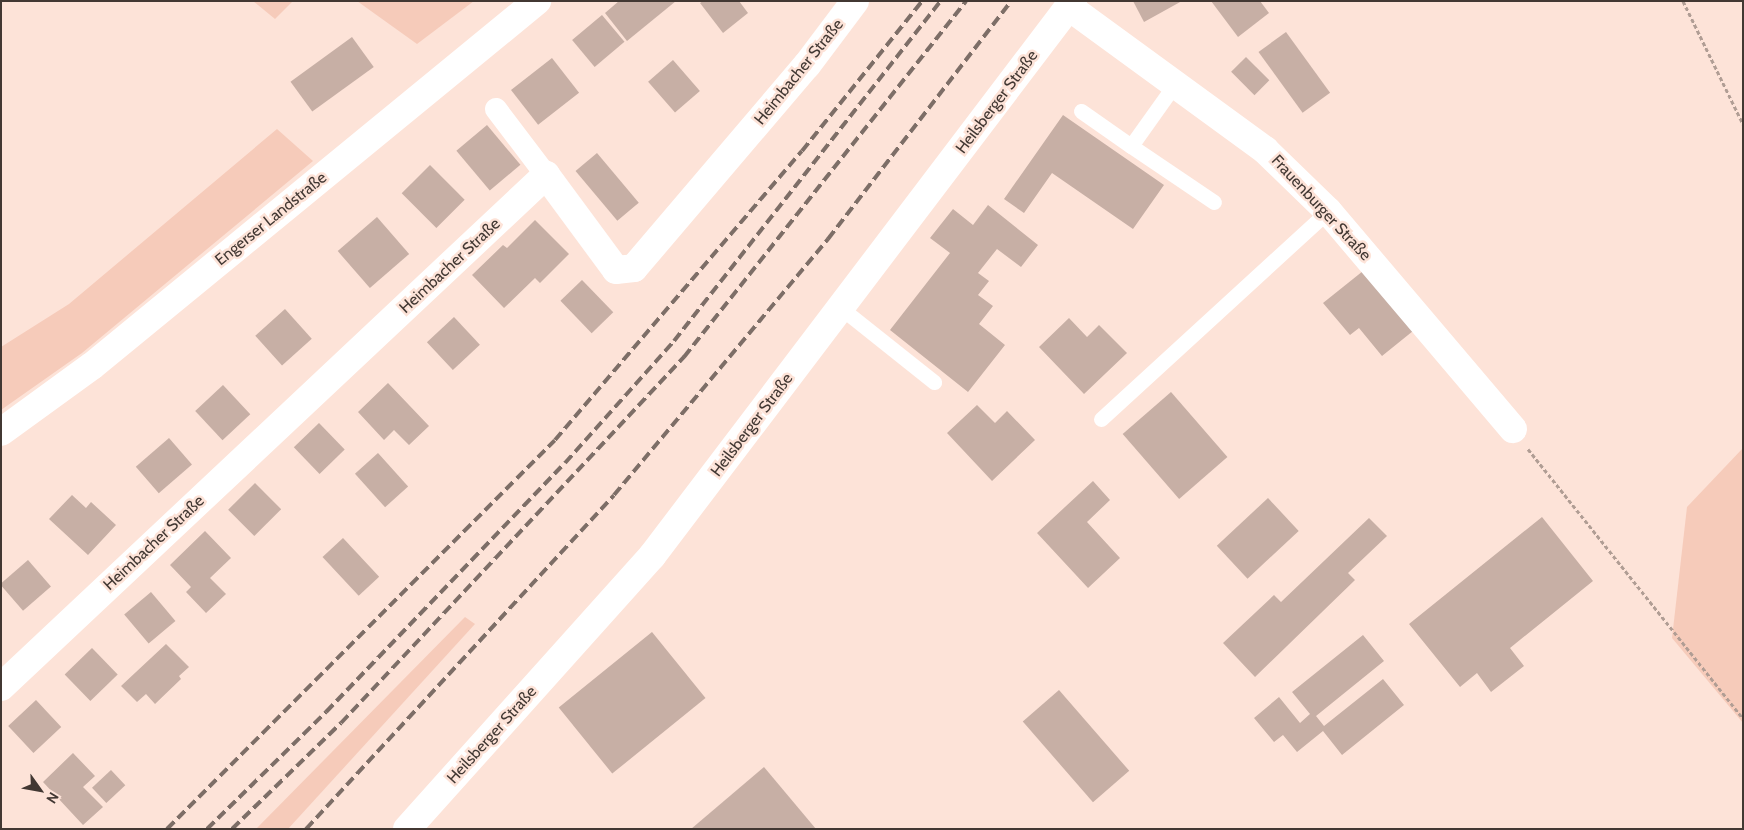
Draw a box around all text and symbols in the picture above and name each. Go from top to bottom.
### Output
street label: Heimbacher Straße [750,15,848,129]
street label: Heilsberger Straße [952,47,1042,157]
street label: Frauenburger Straße [1267,151,1375,265]
street label: Engerser Landstraße [211,168,331,270]
street label: Heimbacher Straße [396,214,504,318]
street label: Heilsberger Straße [707,370,797,480]
street label: Heimbacher Straße [100,491,208,595]
street label: Heilsberger Straße [443,682,541,788]
north arrow [15,765,65,815]
text: N [42,789,63,807]

